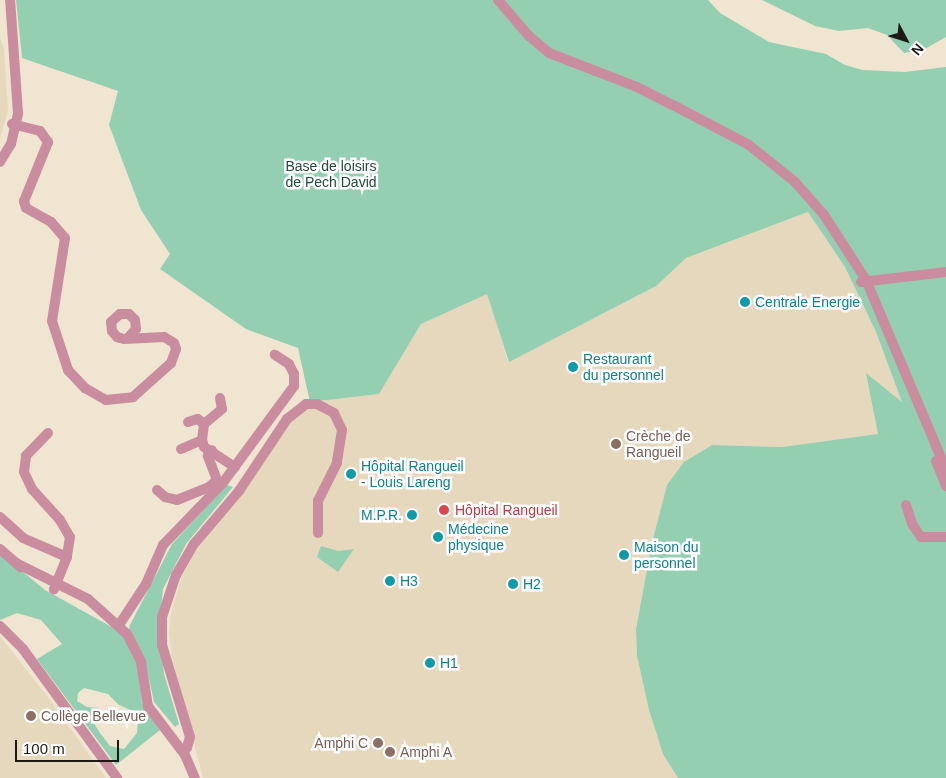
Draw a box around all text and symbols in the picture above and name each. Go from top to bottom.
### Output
north arrow [881,15,931,65]
text: N [908,41,927,59]
park label: Base de loisirs de Pech David [285,158,377,190]
place label: Centrale Energie [755,294,860,310]
marker: Centrale Energie [739,296,751,308]
place label: Restaurant du personnel [583,351,664,384]
marker: Restaurant du personnel [567,361,579,373]
place label: Crèche de Rangueil [626,428,691,461]
marker: Crèche de Rangueil [610,438,622,450]
place label: Hôpital Rangueil - Louis Lareng [361,458,464,491]
marker: Hôpital Rangueil - Louis Lareng [345,468,357,480]
place label: Hôpital Rangueil [455,502,558,518]
marker: Hôpital Rangueil [437,503,451,517]
place label: M.P.R. [361,507,402,523]
marker: M.P.R. [406,509,418,521]
place label: Médecine physique [448,521,509,554]
marker: Médecine physique [432,531,444,543]
place label: Maison du personnel [634,539,699,572]
marker: Maison du personnel [618,549,630,561]
place label: H3 [400,573,418,589]
marker: H3 [384,575,396,587]
place label: H2 [523,576,541,592]
marker: H2 [507,578,519,590]
place label: H1 [440,655,458,671]
marker: H1 [424,657,436,669]
place label: Collège Bellevue [41,708,146,724]
marker: Collège Bellevue [25,710,37,722]
scale bar [18,730,121,762]
place label: Amphi C [314,735,368,751]
marker: Amphi C [372,737,384,749]
text: 100 m [23,740,65,757]
place label: Amphi A [400,744,453,760]
marker: Amphi A [384,746,396,758]

